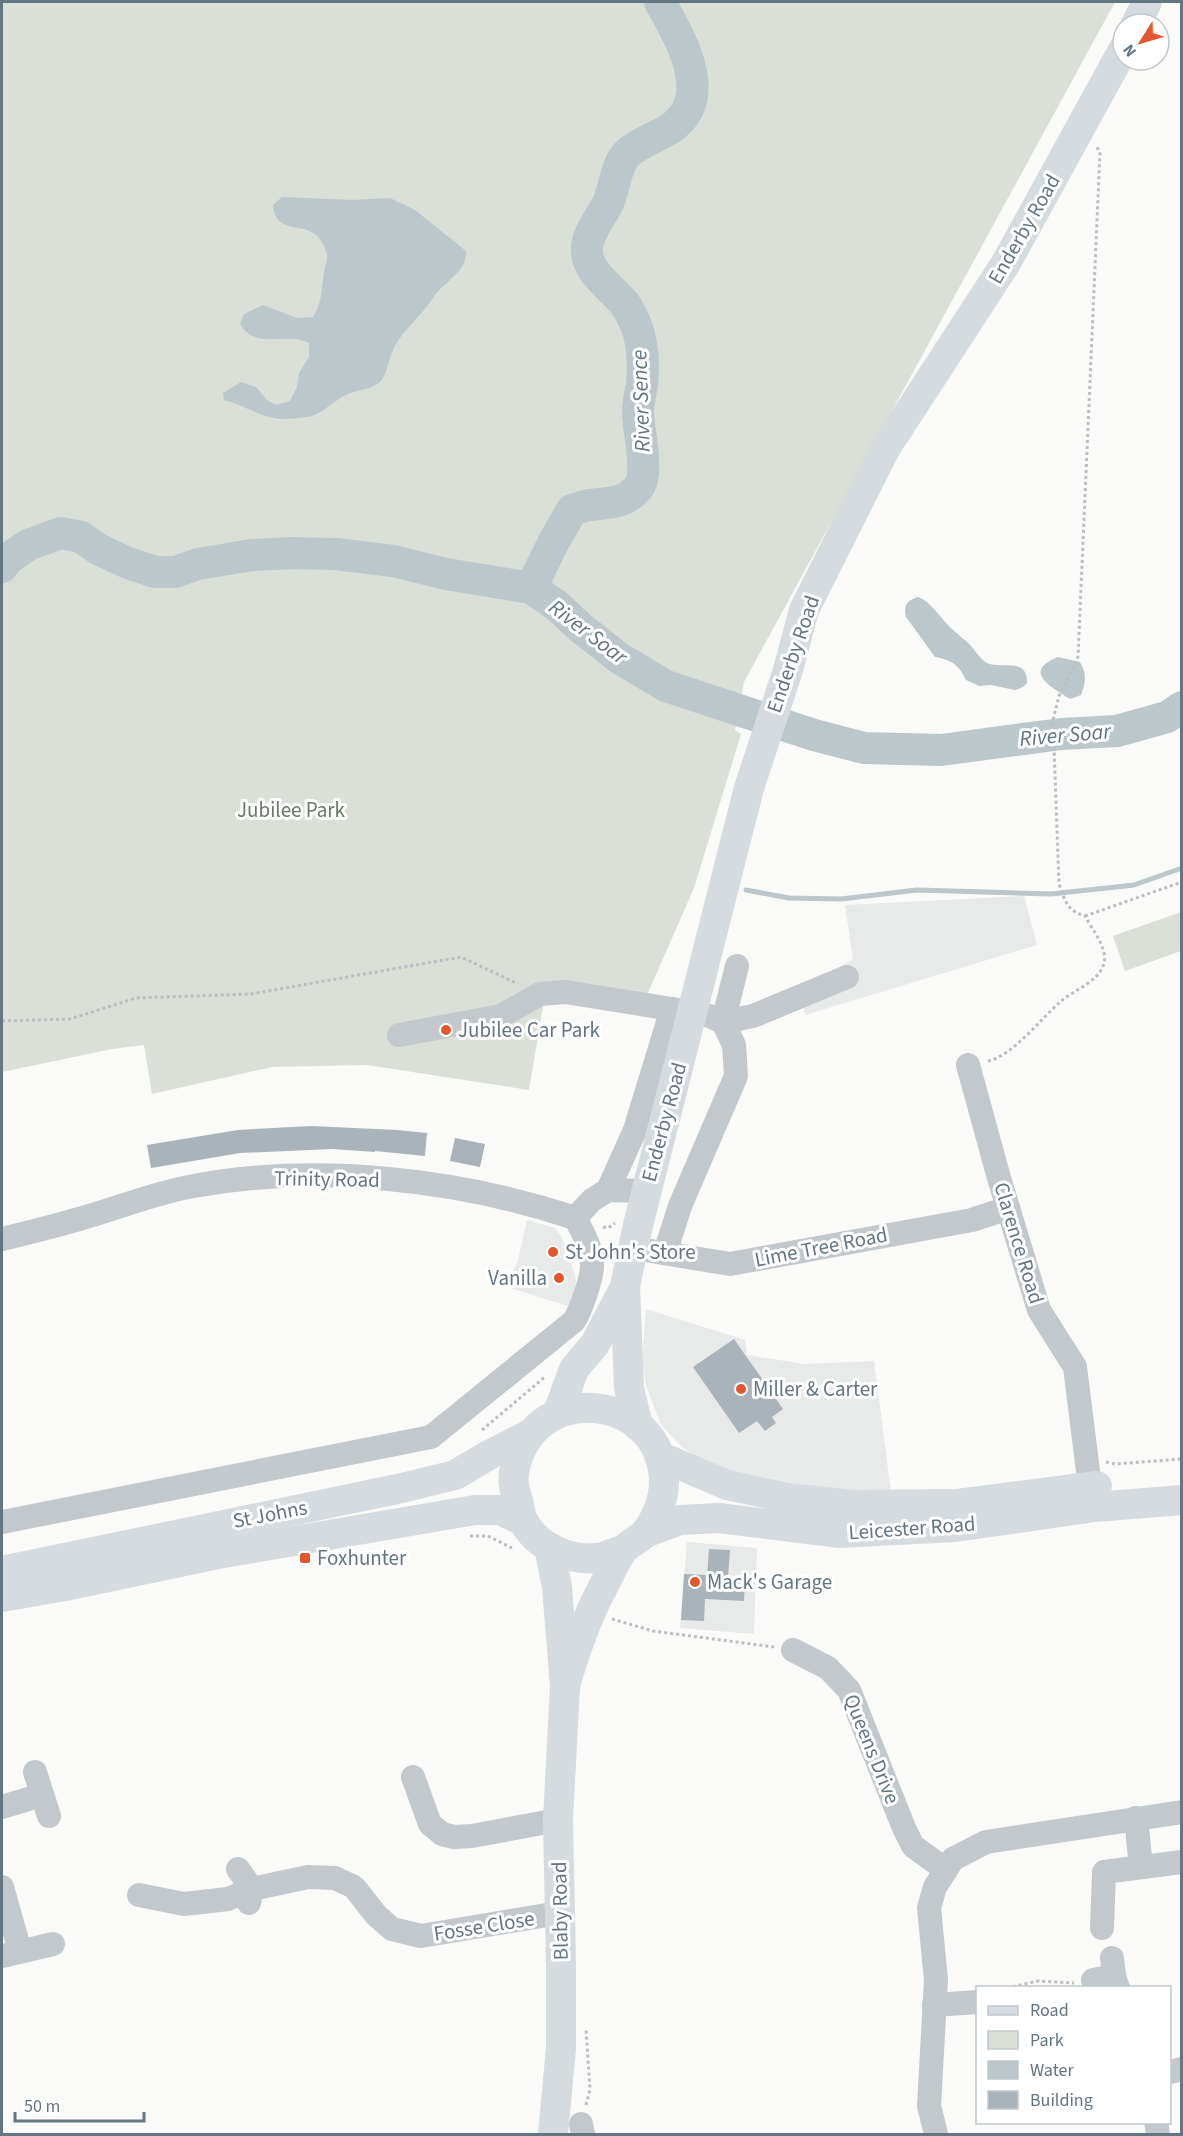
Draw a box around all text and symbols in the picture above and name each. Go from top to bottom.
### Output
north arrow [1111,12,1171,72]
text: N [1118,40,1142,61]
street label: Enderby Road [980,168,1068,290]
water label: River Sence [623,349,659,453]
street label: Enderby Road [759,591,827,717]
water label: River Soar [542,592,635,673]
water label: River Soar [1018,715,1113,755]
park label: Jubilee Park [237,795,346,825]
place label: Jubilee Car Park [458,1015,601,1045]
marker: Jubilee Car Park [439,1023,453,1037]
street label: Enderby Road [634,1059,694,1185]
street label: Trinity Road [274,1163,380,1195]
street label: Clarence Road [986,1178,1052,1308]
street label: Lime Tree Road [752,1219,890,1275]
place label: St John's Store [565,1237,696,1267]
marker: St John's Store [546,1245,560,1259]
place label: Vanilla [488,1263,547,1293]
marker: Vanilla [552,1271,566,1285]
place label: Miller & Carter [753,1374,878,1404]
marker: Miller & Carter [734,1382,748,1396]
street label: St Johns [230,1492,310,1536]
street label: Leicester Road [847,1509,977,1547]
place label: Foxhunter [317,1543,407,1573]
marker: Foxhunter [298,1551,312,1565]
place label: Mack's Garage [707,1567,832,1597]
marker: Mack's Garage [688,1575,702,1589]
street label: Queens Drive [836,1690,908,1808]
street label: Blaby Road [544,1861,576,1961]
street label: Fosse Close [432,1903,536,1949]
legend [976,1986,1171,2124]
text: Road [1030,1998,1069,2023]
text: Park [1030,2028,1064,2053]
text: Water [1030,2058,1074,2083]
scale bar [15,2085,144,2123]
text: Building [1030,2088,1093,2113]
text: 50 m [24,2094,60,2119]

